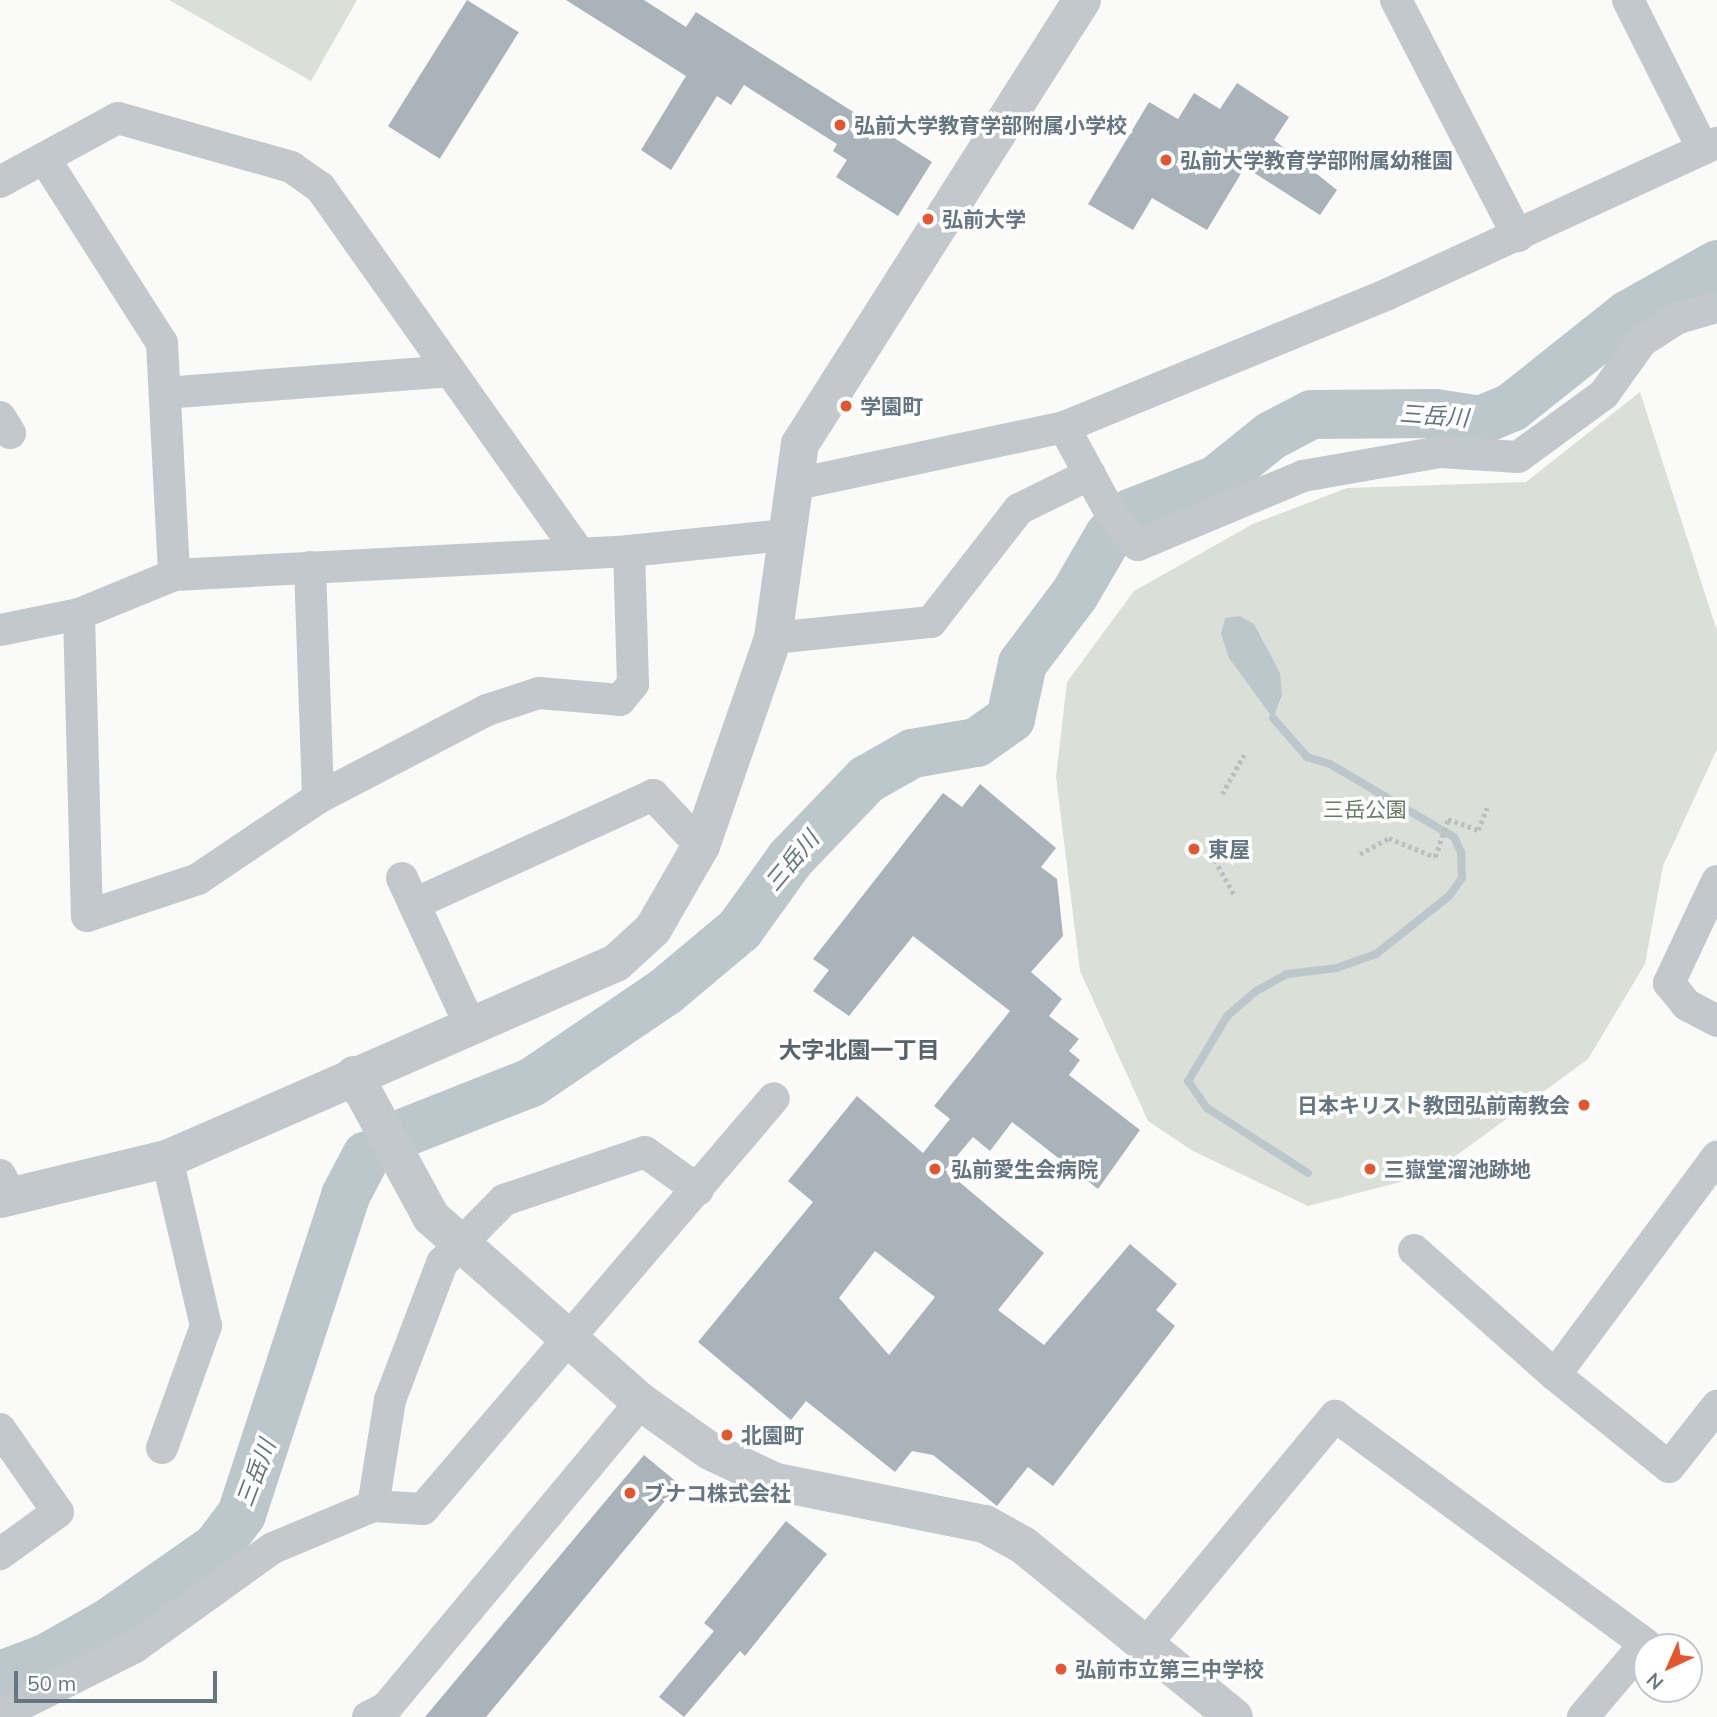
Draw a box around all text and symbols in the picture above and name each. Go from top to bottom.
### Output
place label: 弘前大学教育学部附属小学校 [854,112,1127,138]
marker: 弘前大学教育学部附属小学校 [832,117,848,133]
place label: 弘前大学教育学部附属幼稚園 [1180,147,1453,173]
marker: 弘前大学教育学部附属幼稚園 [1158,152,1174,168]
place label: 弘前大学 [942,206,1026,232]
marker: 弘前大学 [920,211,936,227]
place label: 学園町 [860,393,923,419]
marker: 学園町 [838,398,854,414]
water label: 三岳川 [1399,400,1469,432]
park label: 三岳公園 [1323,796,1407,822]
water label: 三岳川 [759,826,825,896]
place label: 東屋 [1208,836,1250,862]
marker: 東屋 [1186,841,1202,857]
district label: 大字北園一丁目 [779,1036,939,1064]
place label: 日本キリスト教団弘前南教会 [1297,1092,1570,1118]
marker: 日本キリスト教団弘前南教会 [1576,1097,1592,1113]
place label: 弘前愛生会病院 [951,1156,1098,1182]
place label: 三嶽堂溜池跡地 [1384,1156,1531,1182]
marker: 弘前愛生会病院 [925,1159,945,1179]
marker: 三嶽堂溜池跡地 [1362,1161,1378,1177]
place label: 北園町 [741,1422,804,1448]
marker: 北園町 [719,1427,735,1443]
water label: 三岳川 [231,1436,281,1510]
place label: ブナコ株式会社 [644,1480,791,1506]
marker: ブナコ株式会社 [622,1485,638,1501]
north arrow [1633,1633,1703,1703]
place label: 弘前市立第三中学校 [1075,1656,1264,1682]
scale bar [18,1658,220,1702]
marker: 弘前市立第三中学校 [1053,1661,1069,1677]
text: N [1641,1668,1668,1695]
text: 50 m [27,1670,76,1696]

